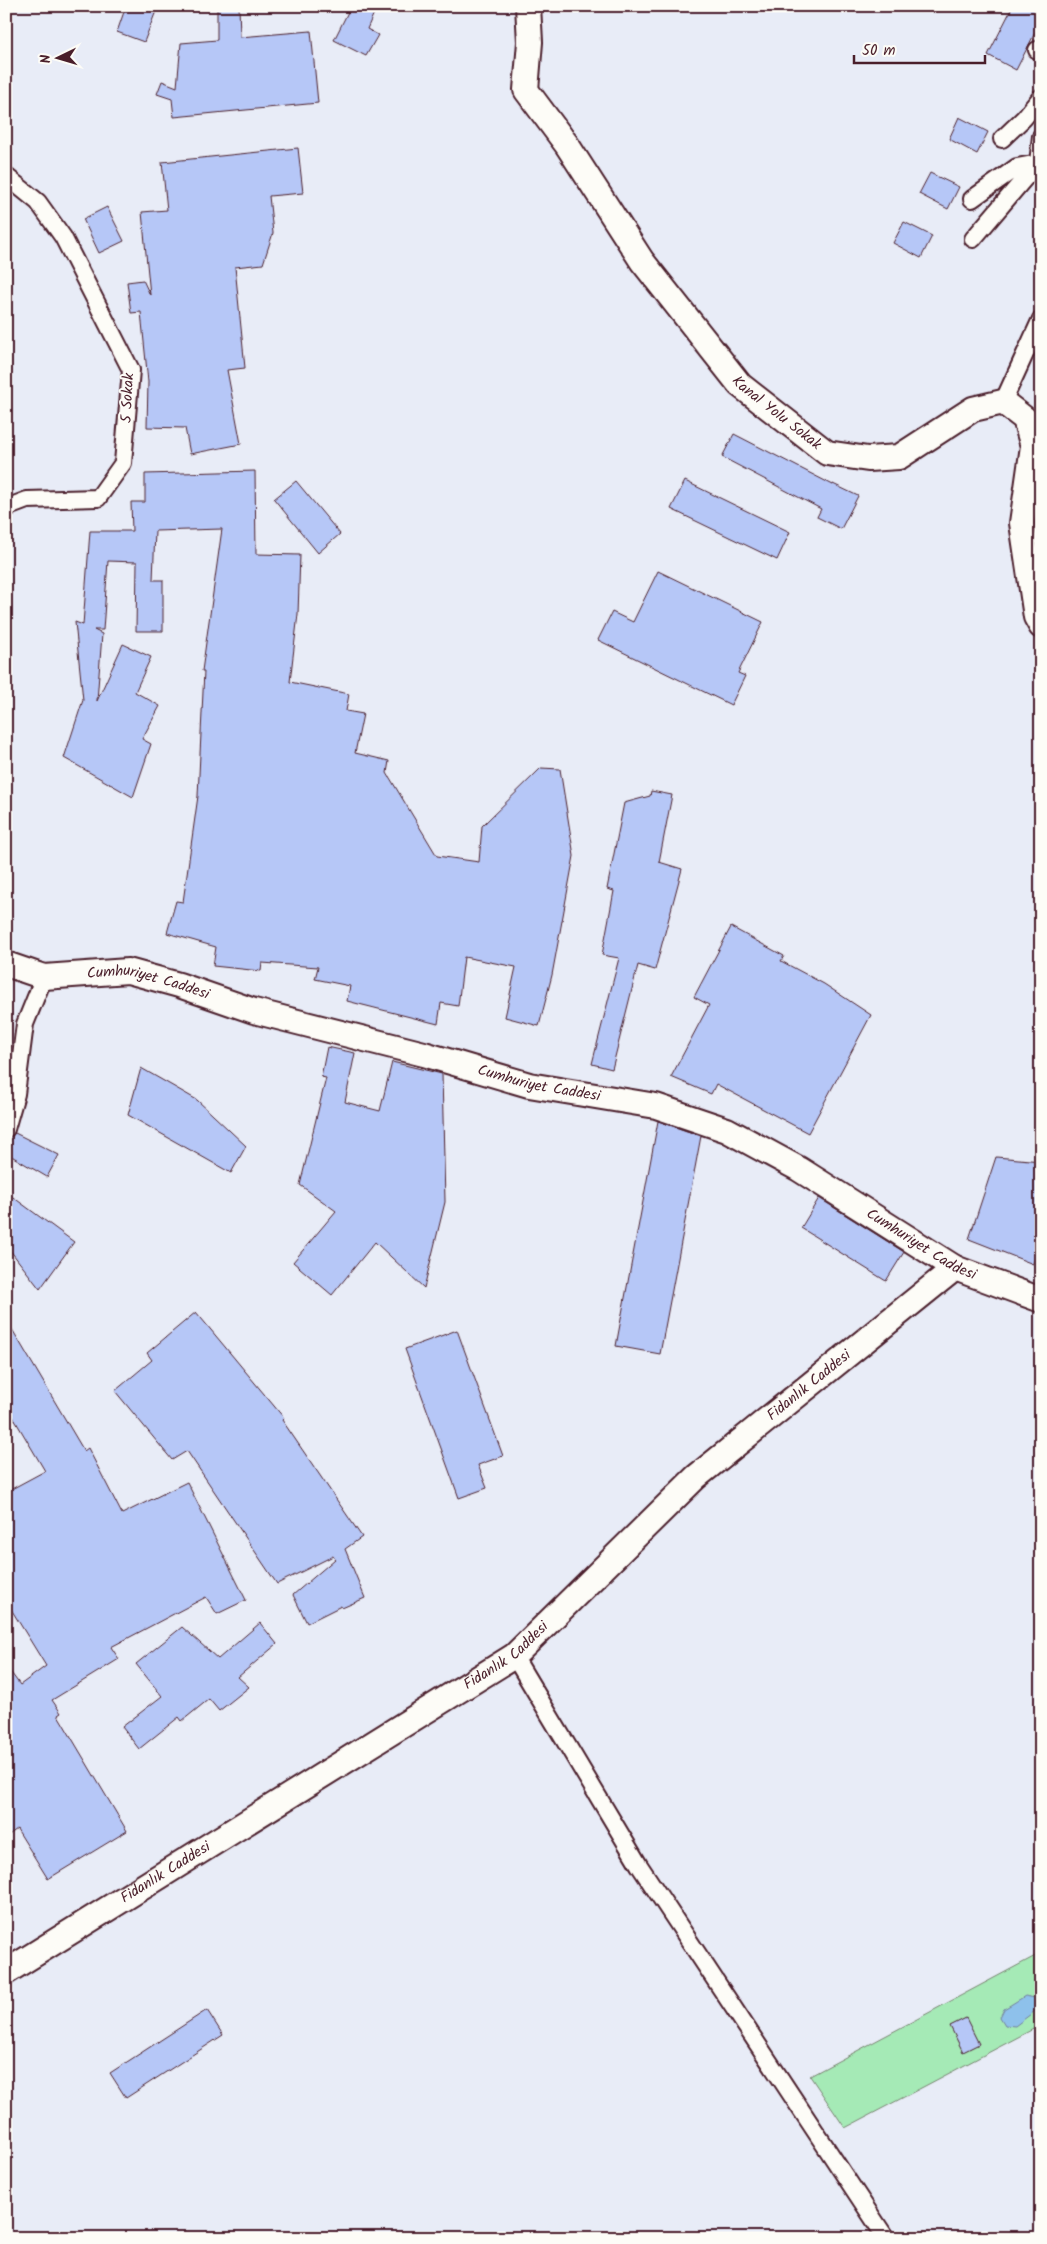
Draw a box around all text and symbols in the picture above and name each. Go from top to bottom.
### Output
north arrow [32,32,82,82]
scale bar [854,32,986,64]
text: 50 m [862,39,896,63]
text: N [35,54,57,64]
street label: 5 Sokak [115,371,141,424]
street label: Kanal Yolu Sokak [725,371,827,457]
street label: Cumhuriyet Caddesi [86,959,214,1007]
street label: Cumhuriyet Caddesi [475,1058,604,1109]
street label: Cumhuriyet Caddesi [861,1202,981,1287]
street label: Fidanlık Caddesi [762,1343,858,1427]
street label: Fidanlık Caddesi [459,1615,555,1697]
street label: Fidanlık Caddesi [116,1835,217,1910]

